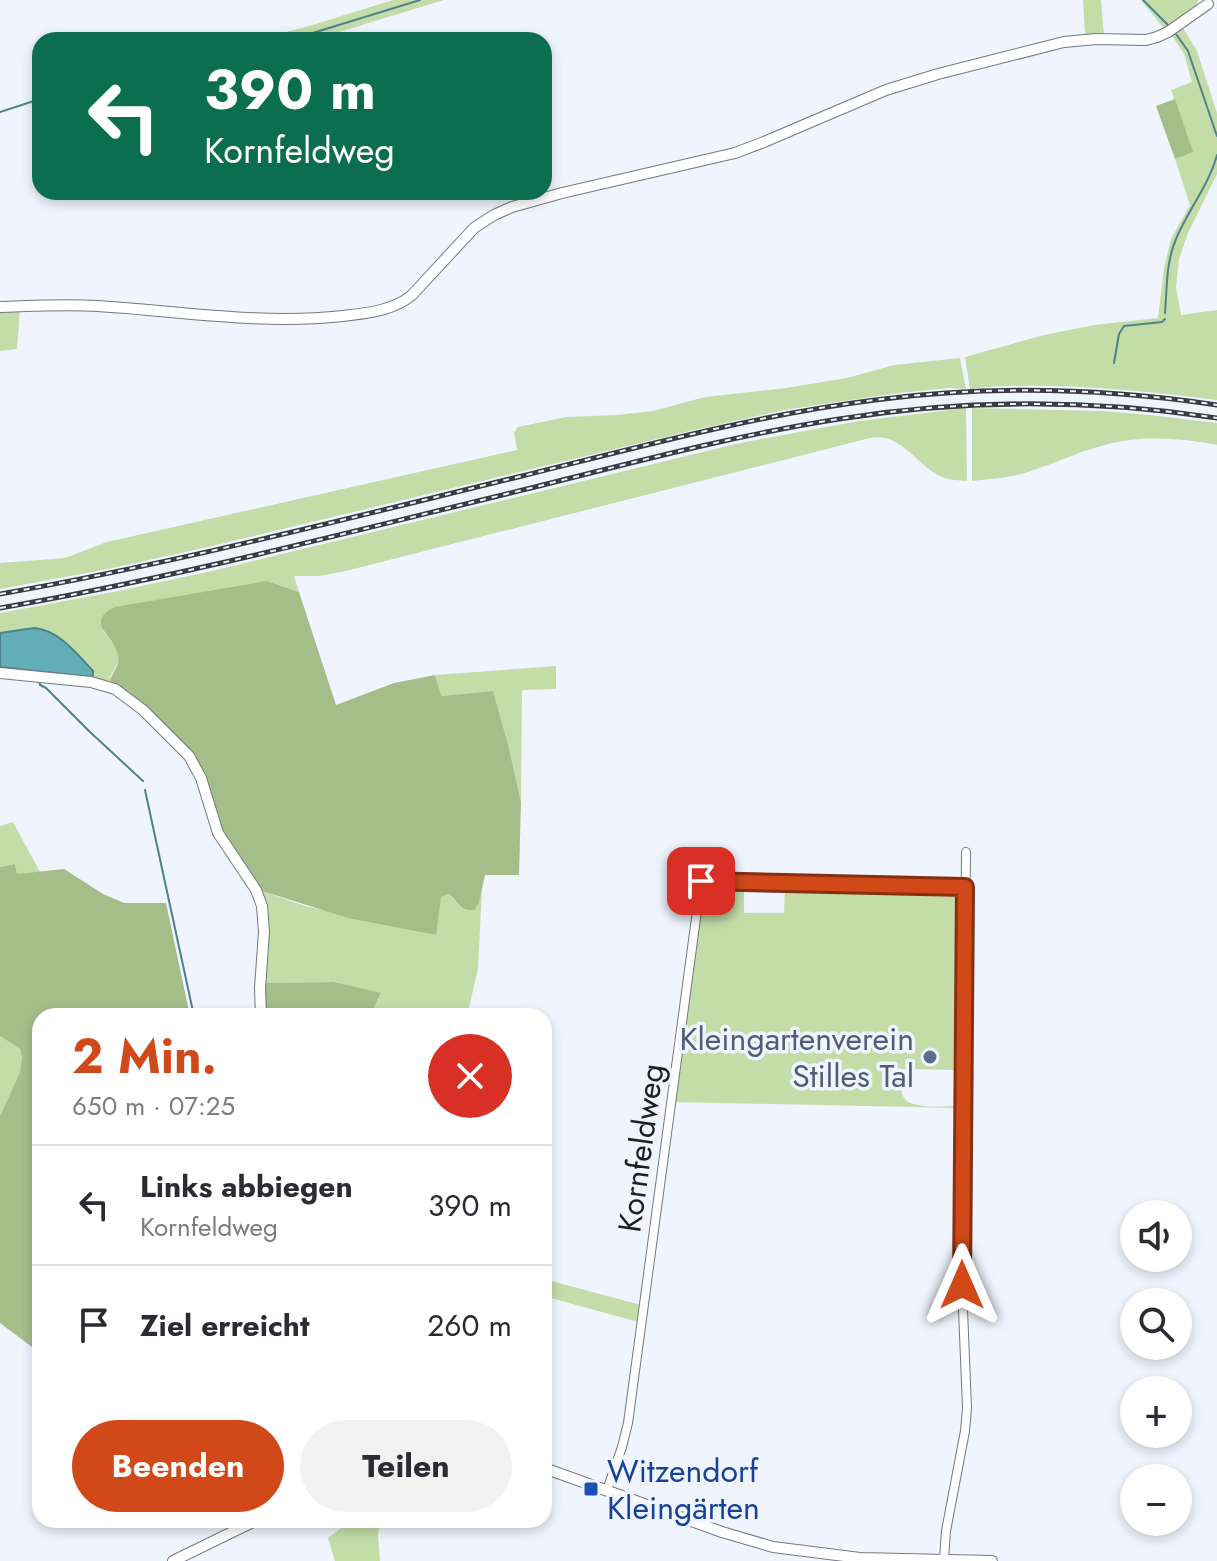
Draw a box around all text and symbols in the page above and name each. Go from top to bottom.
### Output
text: 390 m [204,49,376,130]
icon: left [72,64,176,168]
text: Kornfeldweg [204,124,395,176]
pin [667,847,735,915]
icon: arrive [679,859,723,903]
place label: Kleingartenverein Stilles Tal [679,1016,914,1099]
text: 2 Min. [72,1022,217,1091]
button: close [428,1034,512,1118]
marker: Kleingartenverein Stilles Tal [921,1048,939,1066]
street label: Kornfeldweg [606,1061,676,1235]
text: 650 m · 07:25 [72,1087,235,1125]
text: Links abbiegen [140,1165,353,1208]
icon: left [72,1183,116,1227]
text: 390 m [428,1184,512,1227]
map controls [1120,1200,1192,1536]
button: sound [1120,1200,1192,1272]
text: Kornfeldweg [140,1208,278,1246]
position arrow [920,1243,1004,1327]
button: search [1120,1288,1192,1360]
icon: arrive [72,1303,116,1347]
text: Ziel erreicht [140,1304,309,1347]
text: 260 m [427,1304,512,1347]
button: + [1120,1376,1192,1448]
button: Beenden [72,1420,284,1512]
button: Teilen [300,1420,512,1512]
place label: Witzendorf Kleingärten [607,1448,760,1531]
button: − [1120,1464,1192,1536]
marker: Witzendorf Kleingärten [582,1480,600,1498]

